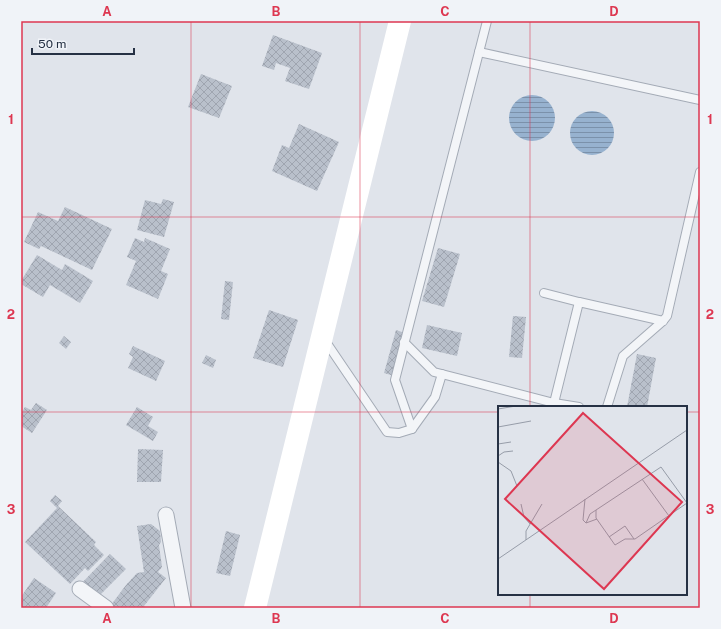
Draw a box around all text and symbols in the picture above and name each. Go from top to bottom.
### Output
text: A [102,4,112,19]
text: B [272,4,281,19]
text: C [440,4,450,19]
text: D [609,4,619,19]
scale bar [32,30,134,56]
text: 50 m [38,37,66,51]
text: 1 [8,112,14,127]
text: 1 [707,112,713,127]
text: 2 [7,307,15,322]
text: 2 [706,307,714,322]
inset map [498,406,687,595]
text: 3 [7,502,16,517]
text: 3 [706,502,715,517]
text: A [102,611,112,626]
text: B [272,611,281,626]
text: C [440,611,450,626]
text: D [609,611,619,626]

